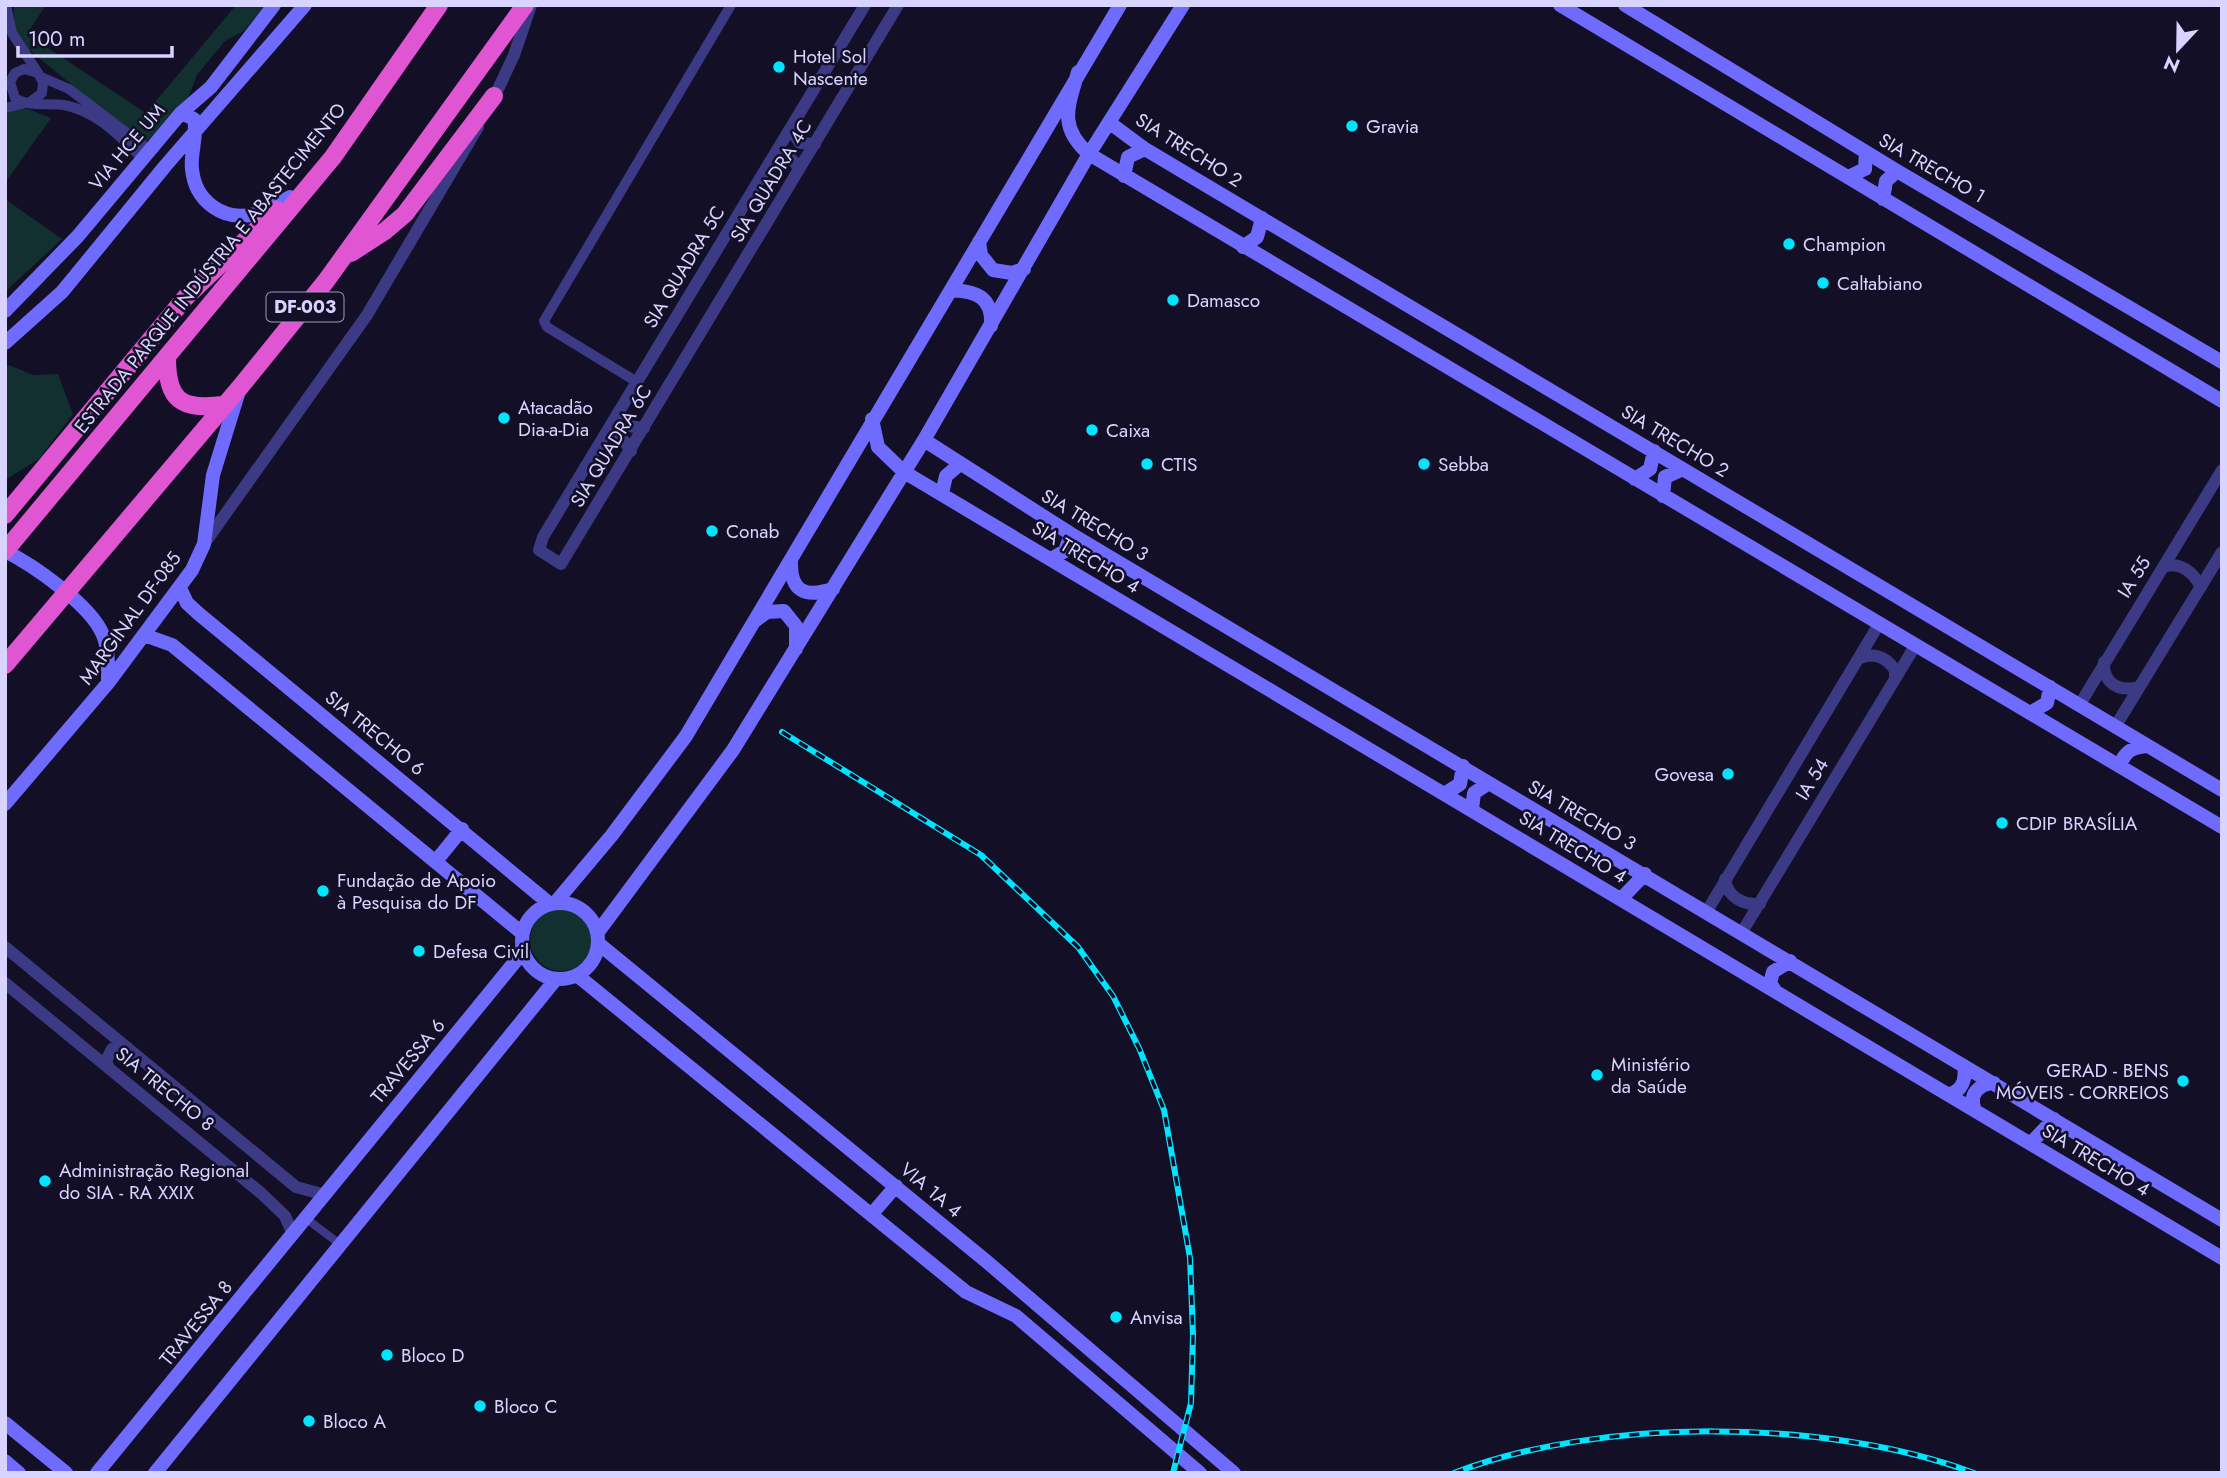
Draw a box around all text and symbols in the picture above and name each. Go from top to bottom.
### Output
scale bar [18,14,172,58]
north arrow [2143,14,2213,84]
text: 100 m [28,24,85,54]
place label: Hotel Sol Nascente [793,43,868,92]
text: N [2160,49,2184,80]
marker: Hotel Sol Nascente [771,59,787,75]
street label: ESTRADA PARQUE INDÚSTRIA E ABASTECIMENTO [68,97,352,439]
street label: VIA HCE UM [83,98,171,196]
street label: SIA TRECHO 2 [1130,106,1248,194]
place label: Gravia [1366,113,1419,140]
street label: SIA QUADRA 4C [724,115,818,247]
marker: Gravia [1344,118,1360,134]
street label: SIA TRECHO 1 [1874,127,1990,209]
street label: SIA QUADRA 5C [637,201,731,333]
place label: Champion [1803,231,1886,258]
marker: Champion [1781,236,1797,252]
place label: Caltabiano [1837,270,1922,297]
marker: Caltabiano [1815,275,1831,291]
place label: Damasco [1187,287,1260,314]
road number: DF-003 [266,292,344,321]
marker: Damasco [1165,292,1181,308]
street label: SIA QUADRA 6C [564,380,658,512]
place label: Atacadão Dia-a-Dia [518,394,593,443]
street label: SIA TRECHO 2 [1616,398,1734,484]
marker: Atacadão Dia-a-Dia [496,410,512,426]
place label: Caixa [1106,417,1150,444]
marker: Caixa [1084,422,1100,438]
place label: CTIS [1161,451,1197,478]
place label: Sebba [1438,451,1489,478]
marker: CTIS [1139,456,1155,472]
marker: Sebba [1416,456,1432,472]
street label: SIA TRECHO 3 [1036,482,1154,568]
street label: SIA TRECHO 4 [1027,514,1145,600]
place label: Conab [726,518,780,545]
marker: Conab [704,523,720,539]
street label: MARGINAL DF-085 [73,546,187,690]
street label: IA 55 [2111,551,2157,603]
street label: SIA TRECHO 6 [319,684,431,782]
street label: IA 54 [1789,753,1835,805]
place label: Govesa [1655,761,1714,788]
marker: Govesa [1720,766,1736,782]
street label: SIA TRECHO 3 [1523,773,1641,857]
street label: SIA TRECHO 4 [1514,804,1632,890]
place label: CDIP BRASÍLIA [2016,810,2138,837]
marker: CDIP BRASÍLIA [1994,815,2010,831]
place label: Fundação de Apoio à Pesquisa do DF [337,867,496,916]
marker: Fundação de Apoio à Pesquisa do DF [315,883,331,899]
place label: Defesa Civil [433,938,529,965]
marker: Defesa Civil [411,943,427,959]
street label: TRAVESSA 6 [365,1013,451,1109]
street label: SIA TRECHO 8 [110,1040,220,1138]
place label: Ministério da Saúde [1611,1051,1690,1100]
place label: GERAD - BENS MÓVEIS - CORREIOS [1996,1057,2169,1106]
marker: Ministério da Saúde [1589,1067,1605,1083]
marker: GERAD - BENS MÓVEIS - CORREIOS [2175,1073,2191,1089]
street label: SIA TRECHO 4 [2037,1117,2155,1203]
street label: VIA 1A 4 [894,1156,968,1224]
place label: Administração Regional do SIA - RA XXIX [59,1157,249,1206]
marker: Administração Regional do SIA - RA XXIX [37,1173,53,1189]
street label: TRAVESSA 8 [153,1275,239,1371]
place label: Anvisa [1130,1304,1183,1331]
marker: Anvisa [1108,1309,1124,1325]
place label: Bloco D [401,1342,465,1369]
marker: Bloco D [379,1347,395,1363]
place label: Bloco C [494,1393,558,1420]
marker: Bloco C [472,1398,488,1414]
place label: Bloco A [323,1408,387,1435]
marker: Bloco A [301,1413,317,1429]

